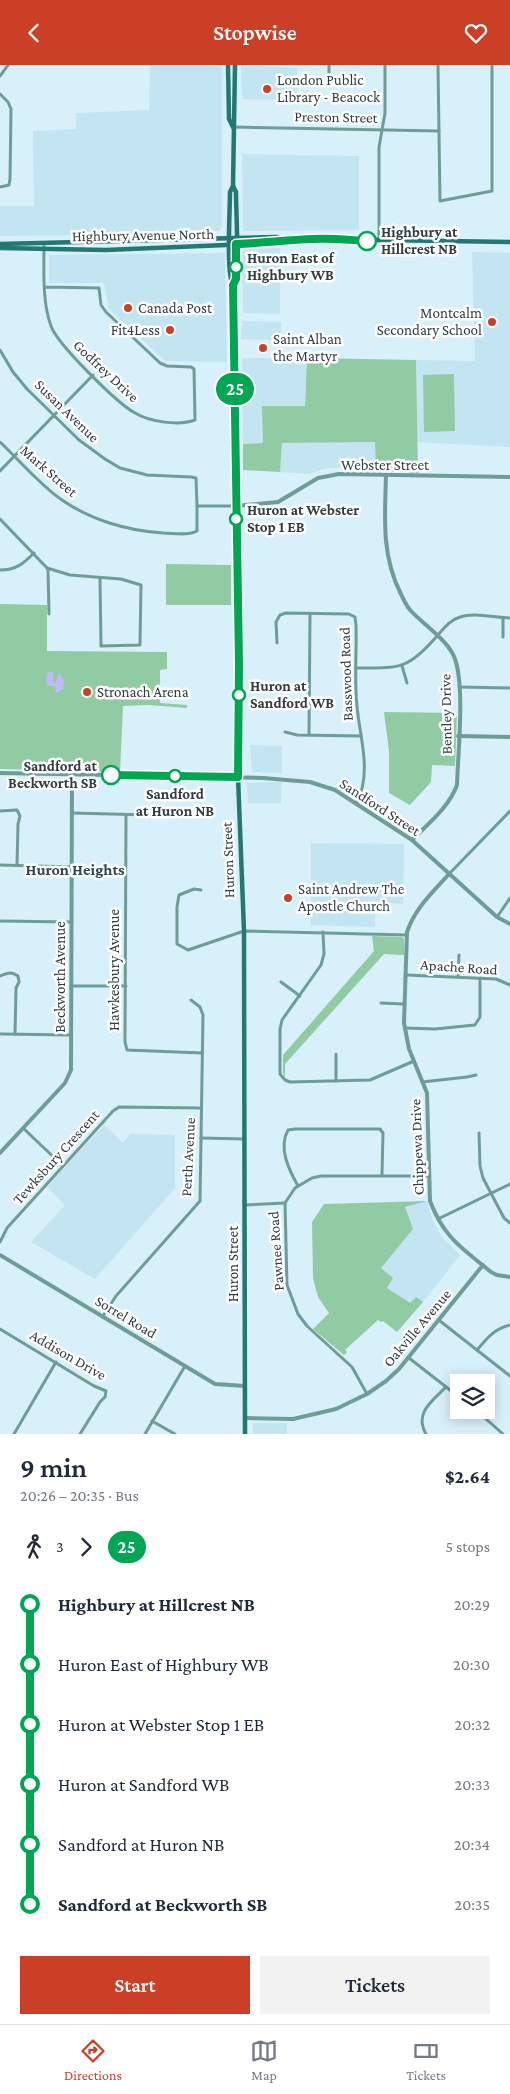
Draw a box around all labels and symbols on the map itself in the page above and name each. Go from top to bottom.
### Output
place label: London Public Library - Beacock [277,72,381,106]
marker: London Public Library - Beacock [261,83,273,95]
street label: Preston Street [294,108,379,126]
place label: Highbury at Hillcrest NB [381,224,458,257]
street label: Highbury Avenue North [72,226,214,245]
marker: Highbury at Hillcrest NB [357,231,377,251]
place label: Huron East of Highbury WB [247,250,335,283]
marker: Huron East of Highbury WB [229,260,243,274]
place label: Canada Post [138,300,213,316]
marker: Canada Post [122,302,134,314]
place label: Montcalm Secondary School [377,305,482,339]
marker: Montcalm Secondary School [486,316,498,328]
place label: Fit4Less [111,322,160,338]
marker: Fit4Less [164,324,176,336]
place label: Saint Alban the Martyr [273,331,342,365]
street label: Godfrey Drive [69,337,142,406]
marker: Saint Alban the Martyr [257,342,269,354]
line badge: 25 [212,373,258,405]
street label: Susan Avenue [32,376,103,446]
street label: Mark Street [17,442,81,501]
street label: Webster Street [341,457,430,473]
place label: Huron at Webster Stop 1 EB [247,502,359,535]
marker: Huron at Webster Stop 1 EB [229,512,243,526]
street label: Basswood Road [336,627,356,721]
street label: Bentley Drive [437,673,456,754]
place label: Huron at Sandford WB [250,678,334,711]
place label: Stronach Arena [97,684,189,700]
marker: Stronach Arena [81,686,93,698]
marker: Huron at Sandford WB [232,688,246,702]
place label: Sandford at Beckworth SB [8,758,98,791]
marker: Sandford at Beckworth SB [101,765,121,785]
marker: Sandford at Huron NB [168,769,182,783]
street label: Sandford Street [337,775,424,839]
place label: Sandford at Huron NB [136,786,214,819]
street label: Huron Street [219,821,237,898]
district label: Huron Heights [25,861,125,878]
place label: Saint Andrew The Apostle Church [298,881,405,915]
marker: Saint Andrew The Apostle Church [282,892,294,904]
street label: Hawkesbury Avenue [106,909,123,1031]
street label: Beckworth Avenue [52,921,68,1033]
street label: Apache Road [420,956,498,979]
street label: Chippewa Drive [407,1098,428,1195]
street label: Tewksbury Crescent [10,1106,104,1208]
street label: Perth Avenue [178,1117,198,1197]
street label: Pawnee Road [265,1211,287,1291]
street label: Huron Street [225,1225,241,1302]
street label: Oakville Avenue [380,1286,454,1370]
street label: Sorrel Road [92,1292,160,1342]
street label: Addison Drive [27,1327,109,1383]

